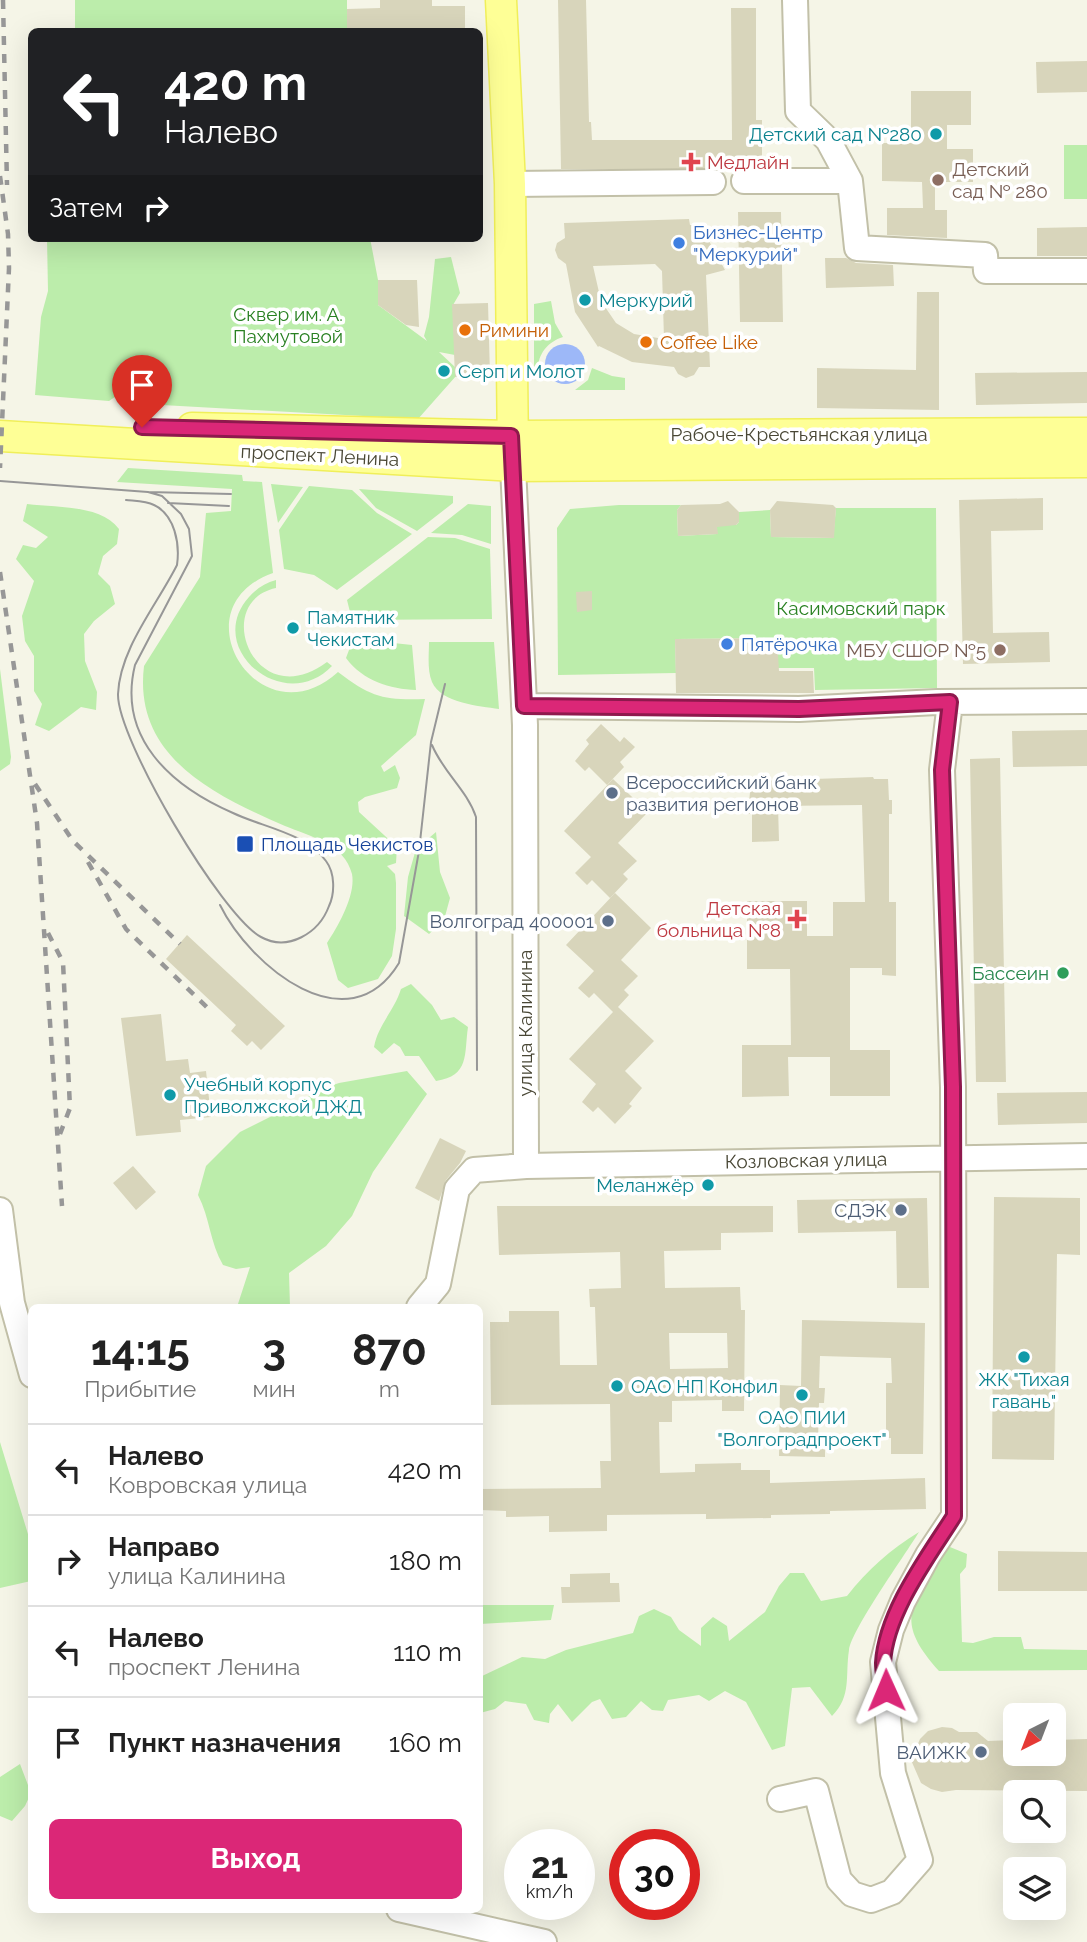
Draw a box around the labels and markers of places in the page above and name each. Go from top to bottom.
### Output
place label: Детский сад №280 [749,123,922,145]
marker: Детский сад №280 [928,126,944,142]
place label: Медлайн [707,151,789,173]
marker: Медлайн [681,152,701,172]
place label: Детский сад № 280 [952,158,1048,202]
marker: Детский сад № 280 [930,172,946,188]
place label: Бизнес-Центр "Меркурий" [693,221,823,265]
marker: Бизнес-Центр "Меркурий" [671,235,687,251]
place label: Меркурий [599,289,693,311]
marker: Меркурий [577,292,593,308]
place label: Римини [479,319,549,341]
marker: Римини [457,322,473,338]
place label: Coffee Like [660,331,758,353]
marker: Coffee Like [638,334,654,350]
pin [112,355,172,427]
place label: Серп и Молот [458,360,585,382]
marker: Серп и Молот [436,363,452,379]
place label: Памятник Чекистам [307,606,396,650]
marker: Памятник Чекистам [285,620,301,636]
place label: Пятёрочка [741,633,838,655]
marker: Пятёрочка [719,636,735,652]
place label: МБУ СШОР №5 [846,639,986,661]
marker: МБУ СШОР №5 [992,642,1008,658]
place label: Всероссийский банк развития регионов [626,771,817,815]
marker: Всероссийский банк развития регионов [604,785,620,801]
place label: Площадь Чекистов [261,833,433,855]
marker: Площадь Чекистов [235,834,255,854]
place label: Детская больница №8 [657,897,781,941]
marker: Детская больница №8 [787,909,807,929]
place label: Волгоград 400001 [430,910,594,932]
marker: Волгоград 400001 [600,913,616,929]
place label: Бассеин [972,962,1049,984]
marker: Бассеин [1055,965,1071,981]
place label: Учебный корпус Приволжской ДЖД [184,1073,362,1117]
marker: Учебный корпус Приволжской ДЖД [162,1087,178,1103]
place label: Меланжёр [596,1174,694,1196]
marker: Меланжёр [700,1177,716,1193]
place label: СДЭК [834,1199,887,1221]
marker: СДЭК [893,1202,909,1218]
marker: ЖК "Тихая гавань" [1016,1349,1032,1365]
place label: ЖК "Тихая гавань" [978,1368,1070,1412]
place label: ОАО НП Конфил [631,1375,778,1397]
marker: ОАО НП Конфил [609,1378,625,1394]
marker: ОАО ПИИ "Волгоградпроект" [794,1387,810,1403]
place label: ОАО ПИИ "Волгоградпроект" [717,1406,887,1450]
place label: ВАИЖК [897,1741,967,1763]
marker: ВАИЖК [973,1744,989,1760]

